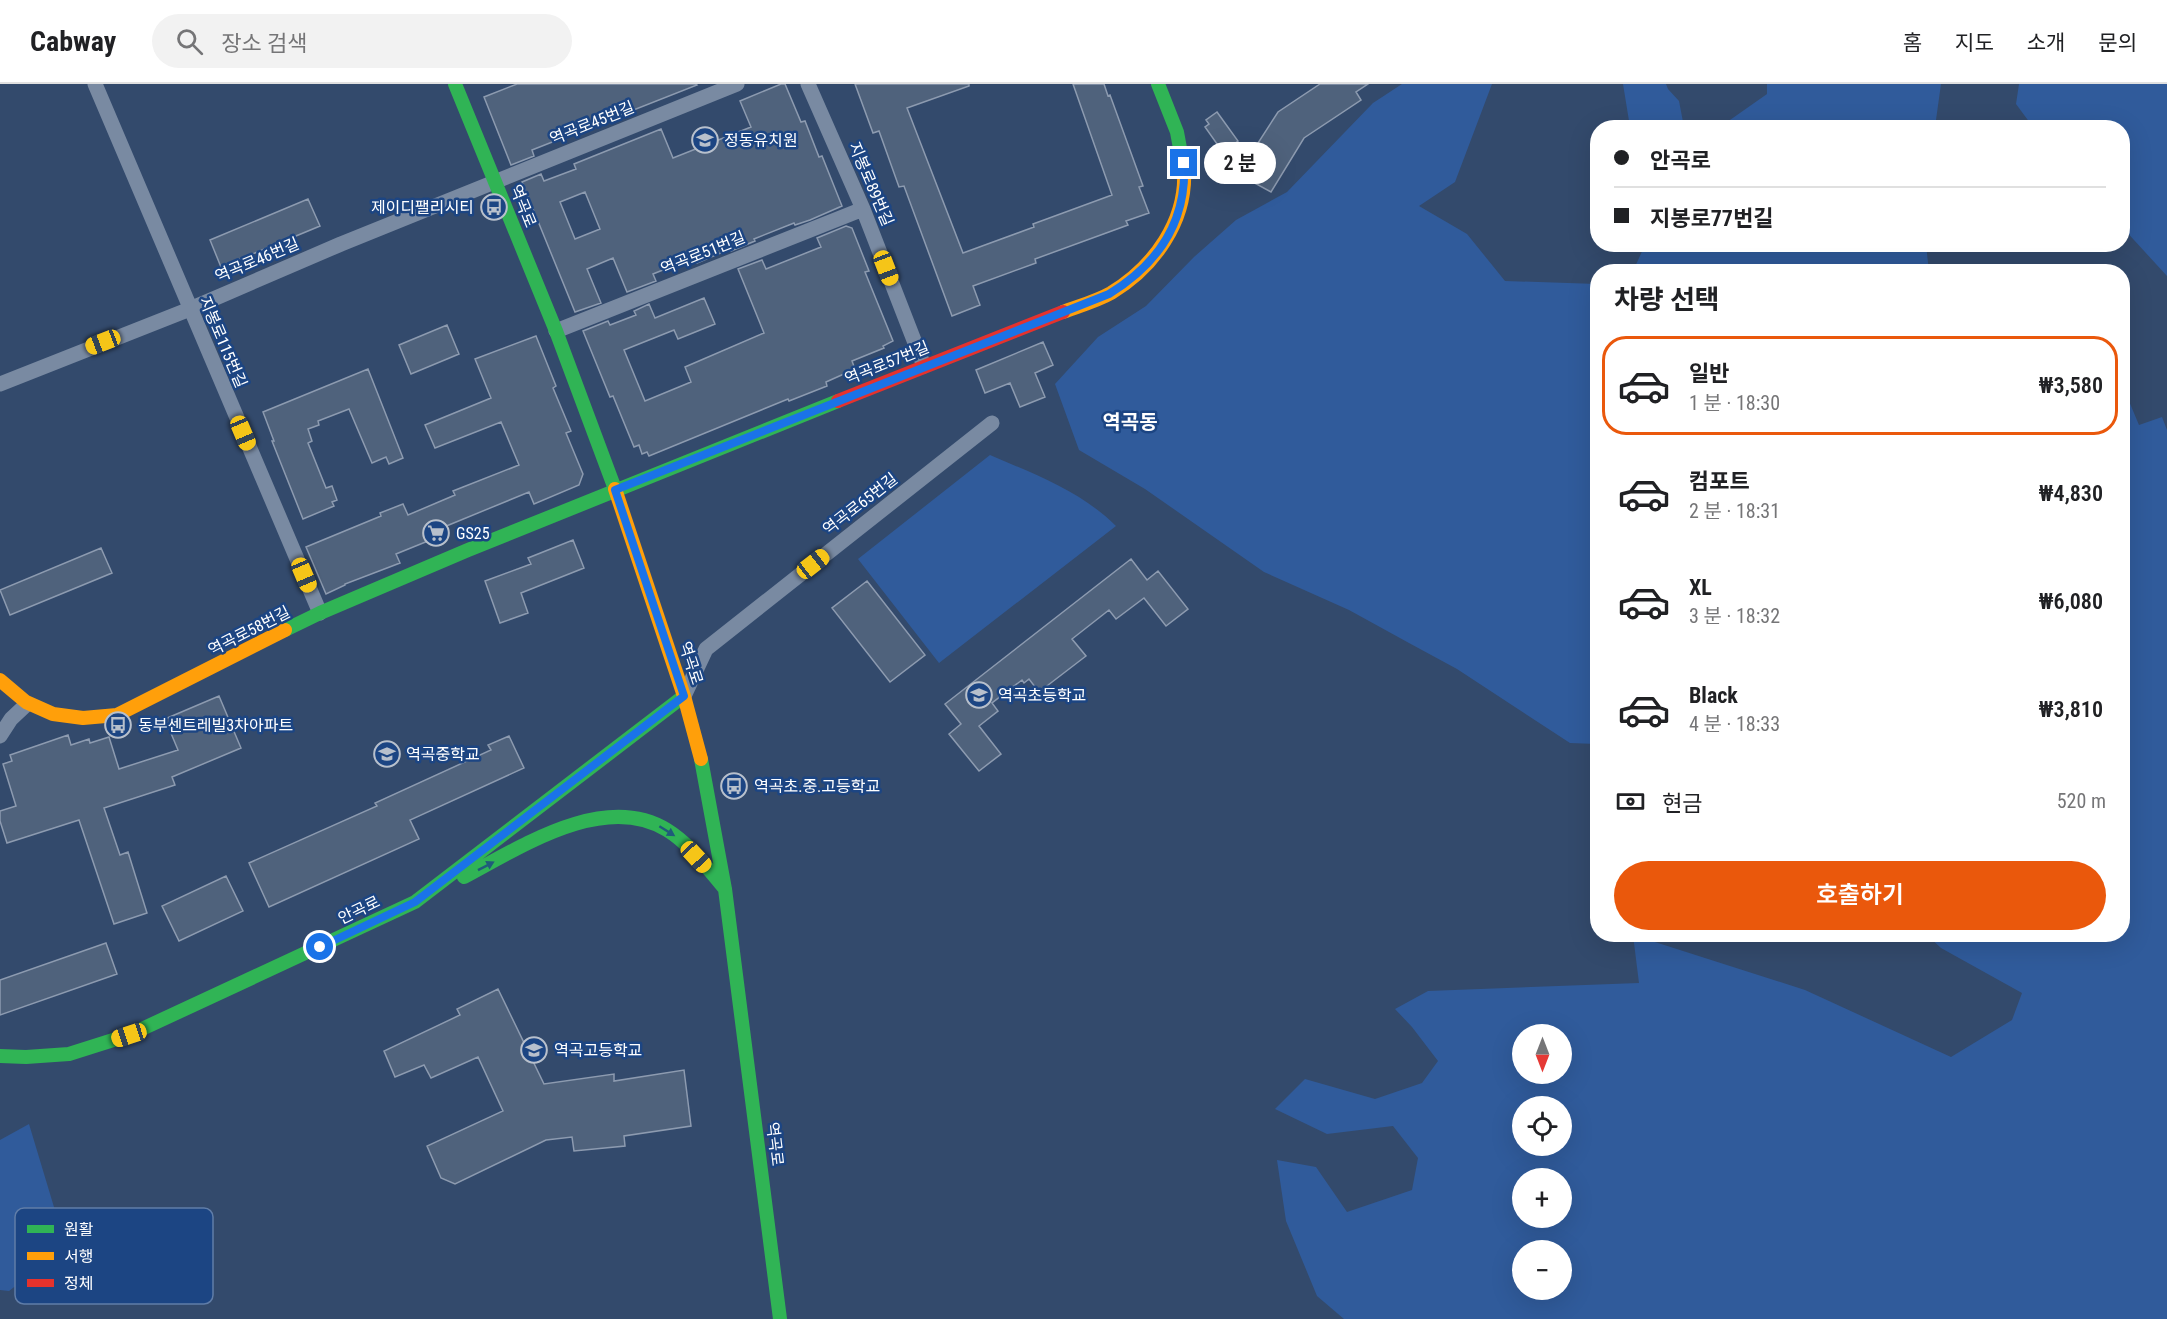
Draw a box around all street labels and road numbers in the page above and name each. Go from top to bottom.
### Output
street label: 역곡로45번길 [547,97,637,149]
street label: 지봉로89번길 [845,139,897,229]
street label: 역곡로 [506,182,540,230]
street label: 역곡로51번길 [658,227,748,279]
street label: 역곡로46번길 [212,234,302,286]
street label: 지봉로115번길 [195,294,251,390]
street label: 역곡로57번길 [842,337,932,389]
street label: 역곡로65번길 [819,469,901,539]
street label: 역곡로58번길 [205,602,293,660]
street label: 역곡로 [675,639,707,687]
street label: 안곡로 [335,892,383,928]
street label: 역곡로 [763,1121,787,1167]

